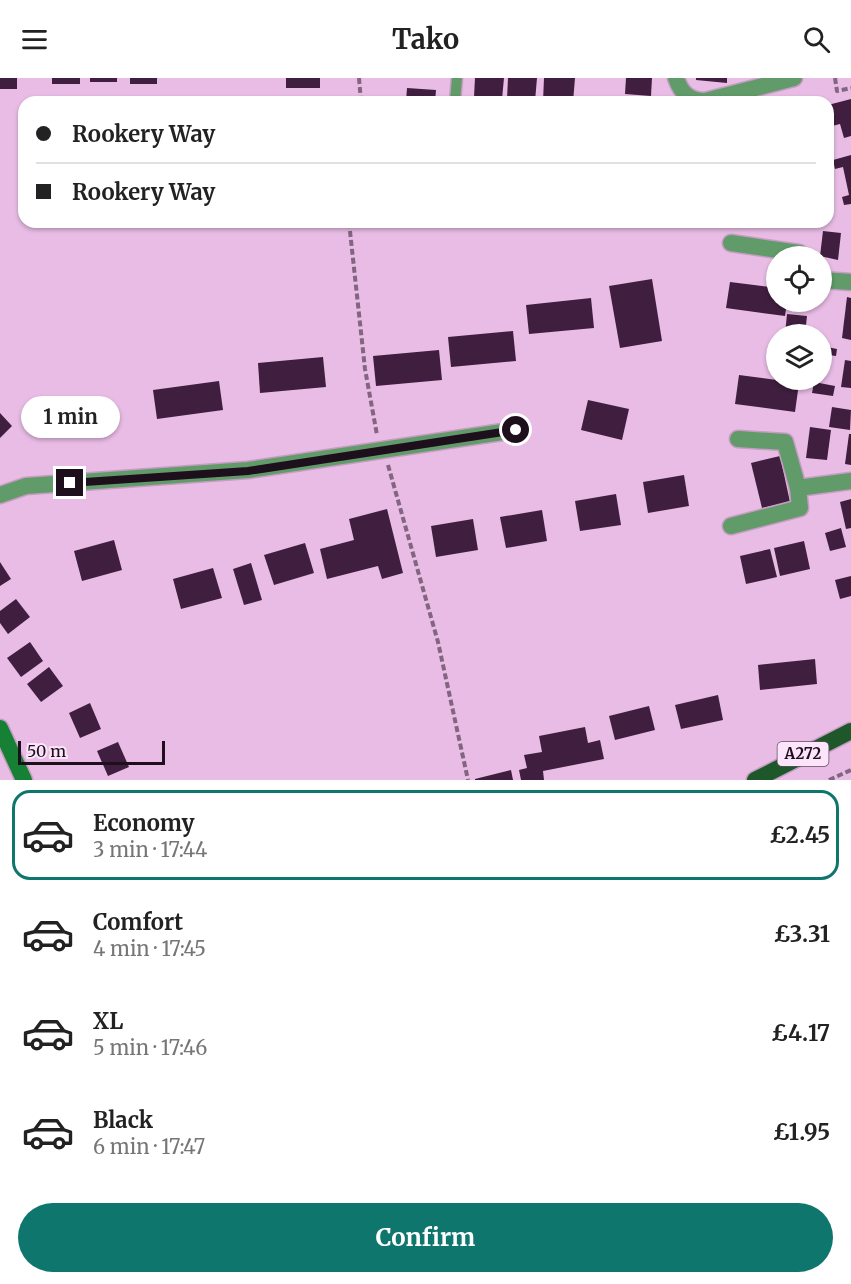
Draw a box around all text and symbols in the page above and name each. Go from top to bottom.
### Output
text: Tako [392,22,459,56]
icon: menu [18,23,51,56]
icon: search [800,23,833,56]
text: Rookery Way [72,120,215,148]
text: Rookery Way [72,178,215,206]
map controls [766,246,832,390]
button: locate [766,246,832,312]
button: layers [766,324,832,390]
callout: 1 min [20,396,119,438]
text: 1 min [43,404,98,429]
route start [502,416,529,443]
route end [56,469,83,496]
scale bar [18,738,165,766]
text: 50 m [27,741,66,761]
road number: A272 [778,742,828,766]
icon: car [21,808,75,862]
text: Economy [93,809,194,837]
text: £2.45 [769,821,830,849]
text: 3 min · 17:44 [93,837,207,862]
icon: car [21,907,75,961]
text: Comfort [93,908,183,936]
text: £3.31 [774,920,830,948]
text: 4 min · 17:45 [93,936,206,961]
icon: car [21,1006,75,1060]
text: XL [93,1007,123,1035]
text: £4.17 [771,1019,830,1047]
text: 5 min · 17:46 [93,1035,207,1060]
icon: car [21,1105,75,1159]
text: Black [93,1106,153,1134]
text: £1.95 [773,1118,830,1146]
text: 6 min · 17:47 [93,1134,205,1159]
button: Confirm [18,1203,833,1272]

